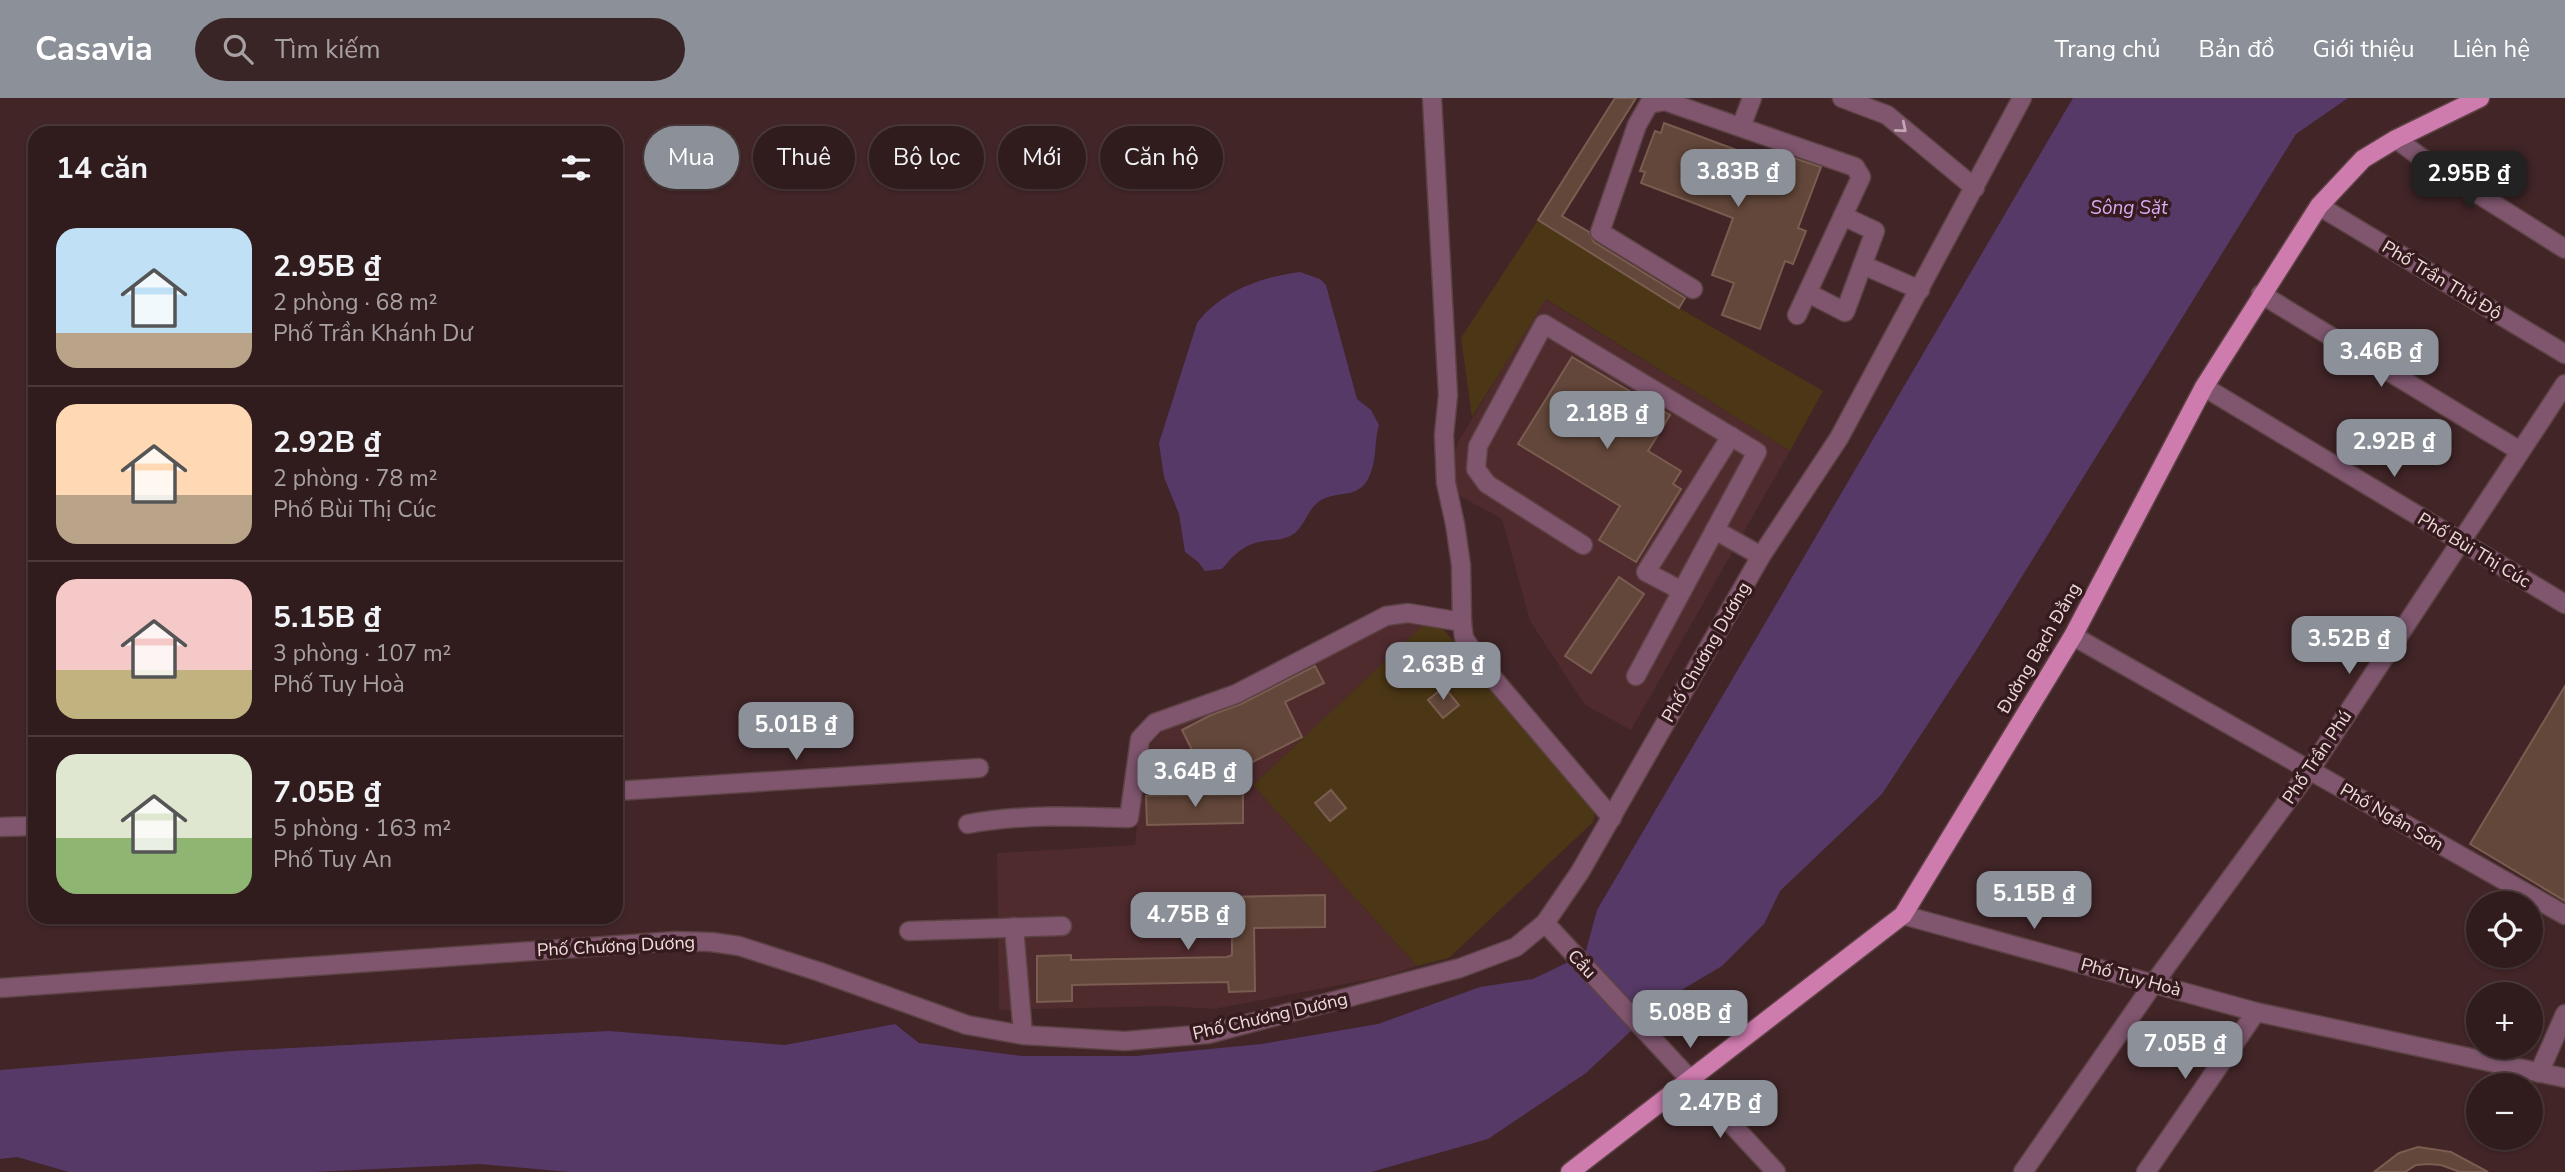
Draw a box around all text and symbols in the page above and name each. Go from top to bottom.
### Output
search box [195,18,685,81]
text: Casavia [35,27,153,72]
icon: search [219,30,257,68]
text: Tìm kiếm [275,32,380,67]
text: Trang chủ [2055,33,2160,65]
text: Bản đồ [2198,33,2275,65]
text: Giới thiệu [2313,33,2414,65]
text: Liên hệ [2452,33,2530,65]
one-way arrow [1894,120,1907,132]
chip: Mua [644,126,739,189]
chip: Thuê [753,126,855,189]
chip: Bộ lọc [869,126,984,189]
chip: Mới [998,126,1086,189]
chip: Căn hộ [1100,126,1223,189]
text: 14 căn [56,148,148,189]
icon: filters [557,149,595,187]
pin: 3.83B ₫ [1673,150,1803,209]
pin: 2.95B ₫ [2404,152,2534,211]
text: 3.83B ₫ [1697,156,1779,187]
text: 2.95B ₫ [2428,158,2510,189]
water label: Sông Sặt [2090,195,2169,221]
street label: Phố Trần Thủ Độ [2378,235,2506,325]
text: 2.95B ₫ [273,246,381,287]
icon: home [112,256,196,340]
text: 2 phòng · 68 m² [273,287,438,318]
text: Phố Trần Khánh Dư [273,318,472,349]
pin: 3.46B ₫ [2316,330,2446,389]
text: 3.46B ₫ [2340,336,2422,367]
pin: 2.18B ₫ [1542,392,1672,451]
text: 2.18B ₫ [1566,398,1648,429]
pin: 2.92B ₫ [2329,420,2459,479]
text: 2.92B ₫ [273,422,381,463]
text: 2.92B ₫ [2353,426,2435,457]
icon: home [112,432,196,516]
text: 2 phòng · 78 m² [273,463,438,494]
text: Phố Bùi Thị Cúc [273,494,436,525]
street label: Phố Bùi Thị Cúc [2413,507,2535,593]
street label: Phố Chương Dương [1656,577,1756,727]
street label: Đường Bạch Đằng [1991,578,2086,719]
text: 5.15B ₫ [273,597,381,638]
icon: home [112,607,196,691]
pin: 3.52B ₫ [2284,616,2414,676]
text: 3.52B ₫ [2308,623,2390,654]
text: 3 phòng · 107 m² [273,638,451,669]
pin: 2.63B ₫ [1378,642,1508,702]
text: 2.63B ₫ [1402,649,1484,680]
text: Phố Tuy Hoà [273,669,405,700]
pin: 5.01B ₫ [731,702,861,762]
street label: Phố Trần Phú [2277,705,2357,809]
text: 5.01B ₫ [755,709,837,740]
pin: 3.64B ₫ [1130,750,1260,809]
text: 3.64B ₫ [1154,756,1236,787]
text: 7.05B ₫ [273,772,381,813]
street label: Phố Ngân Sơn [2336,778,2448,856]
icon: home [112,782,196,866]
text: 5 phòng · 163 m² [273,813,451,844]
text: Phố Tuy An [273,844,392,875]
pin: 5.15B ₫ [1969,872,2099,931]
text: 5.15B ₫ [1993,878,2075,909]
map controls [2466,891,2543,1150]
button: locate [2466,891,2543,968]
pin: 4.75B ₫ [1123,892,1253,952]
text: 4.75B ₫ [1147,899,1229,930]
street label: Phố Chương Dương [536,930,696,962]
street label: Cầu [1562,944,1602,984]
street label: Phố Tuy Hoà [2078,952,2184,1002]
button: + [2466,982,2543,1059]
street label: Phố Chương Dương [1190,986,1350,1046]
pin: 5.08B ₫ [1625,990,1755,1050]
text: 5.08B ₫ [1649,997,1731,1028]
pin: 7.05B ₫ [2120,1021,2250,1081]
text: 7.05B ₫ [2144,1028,2226,1059]
button: − [2466,1073,2543,1150]
pin: 2.47B ₫ [1655,1080,1785,1140]
text: 2.47B ₫ [1679,1087,1761,1118]

